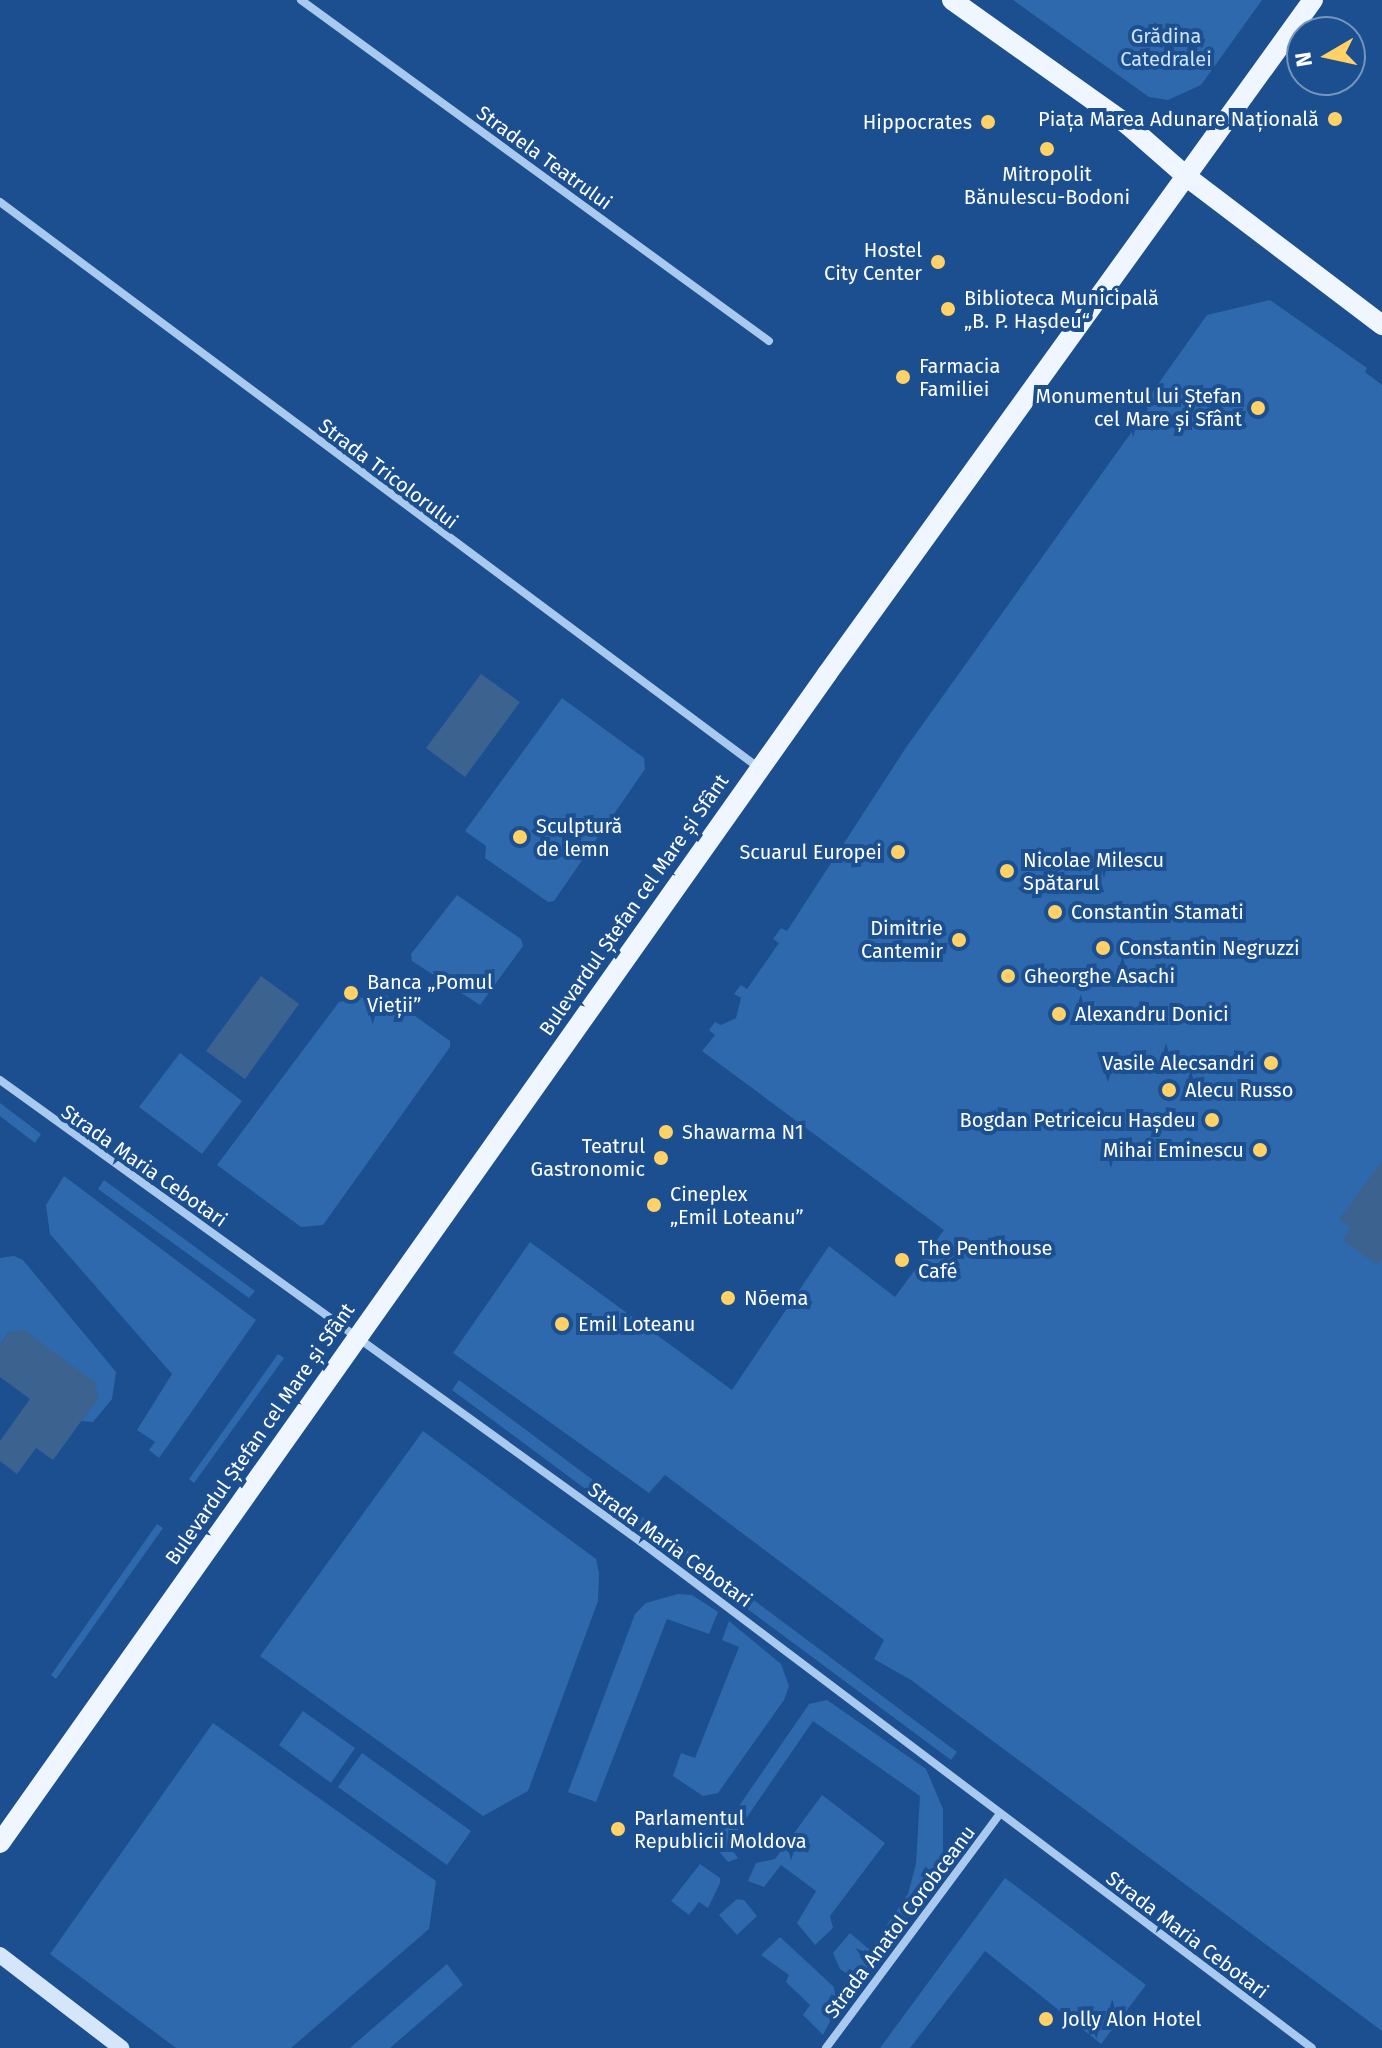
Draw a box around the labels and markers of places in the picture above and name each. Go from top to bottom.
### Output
place label: Piața Marea Adunare Națională [1038,107,1319,131]
place label: Hippocrates [863,110,972,134]
marker: Piața Marea Adunare Națională [1326,110,1344,128]
marker: Hippocrates [979,113,997,131]
marker: Mitropolit Bănulescu-Bodoni [1038,140,1056,158]
place label: Mitropolit Bănulescu-Bodoni [964,162,1130,209]
place label: Hostel City Center [824,238,922,285]
marker: Hostel City Center [929,253,947,271]
place label: Biblioteca Municipală „B. P. Hașdeu“ [964,286,1159,333]
marker: Biblioteca Municipală „B. P. Hașdeu“ [939,300,957,318]
place label: Farmacia Familiei [919,354,1000,401]
marker: Farmacia Familiei [894,368,912,386]
place label: Monumentul lui Ștefan cel Mare și Sfânt [1036,384,1242,431]
marker: Monumentul lui Ștefan cel Mare și Sfânt [1249,399,1267,417]
place label: Sculptură de lemn [536,814,622,861]
marker: Sculptură de lemn [511,828,529,846]
place label: Scuarul Europei [739,840,882,864]
marker: Scuarul Europei [889,843,907,861]
place label: Nicolae Milescu Spătarul [1023,848,1164,895]
marker: Nicolae Milescu Spătarul [998,862,1016,880]
place label: Constantin Stamati [1071,900,1244,924]
marker: Constantin Stamati [1046,903,1064,921]
place label: Dimitrie Cantemir [861,916,943,963]
marker: Dimitrie Cantemir [950,931,968,949]
place label: Constantin Negruzzi [1119,936,1300,960]
marker: Constantin Negruzzi [1094,939,1112,957]
place label: Gheorghe Asachi [1024,964,1175,988]
marker: Gheorghe Asachi [999,967,1017,985]
place label: Banca „Pomul Vieții” [367,970,493,1017]
marker: Banca „Pomul Vieții” [342,984,360,1002]
place label: Alexandru Donici [1075,1002,1229,1026]
marker: Alexandru Donici [1050,1005,1068,1023]
place label: Vasile Alecsandri [1102,1051,1255,1075]
marker: Vasile Alecsandri [1262,1054,1280,1072]
place label: Alecu Russo [1185,1078,1293,1102]
marker: Alecu Russo [1160,1081,1178,1099]
place label: Bogdan Petriceicu Hașdeu [960,1108,1196,1132]
marker: Bogdan Petriceicu Hașdeu [1203,1111,1221,1129]
place label: Shawarma N1 [682,1120,804,1144]
marker: Shawarma N1 [657,1123,675,1141]
place label: Teatrul Gastronomic [531,1134,645,1181]
place label: Mihai Eminescu [1103,1138,1244,1162]
marker: Mihai Eminescu [1251,1141,1269,1159]
marker: Teatrul Gastronomic [652,1149,670,1167]
place label: Cineplex „Emil Loteanu” [670,1182,804,1229]
marker: Cineplex „Emil Loteanu” [645,1196,663,1214]
place label: The Penthouse Café [918,1236,1052,1283]
marker: The Penthouse Café [893,1251,911,1269]
place label: Nōema [744,1286,808,1310]
marker: Nōema [719,1289,737,1307]
place label: Emil Loteanu [578,1312,695,1336]
marker: Emil Loteanu [553,1315,571,1333]
place label: Parlamentul Republicii Moldova [634,1806,807,1853]
marker: Parlamentul Republicii Moldova [609,1820,627,1838]
place label: Jolly Alon Hotel [1062,2007,1201,2031]
marker: Jolly Alon Hotel [1037,2010,1055,2028]

